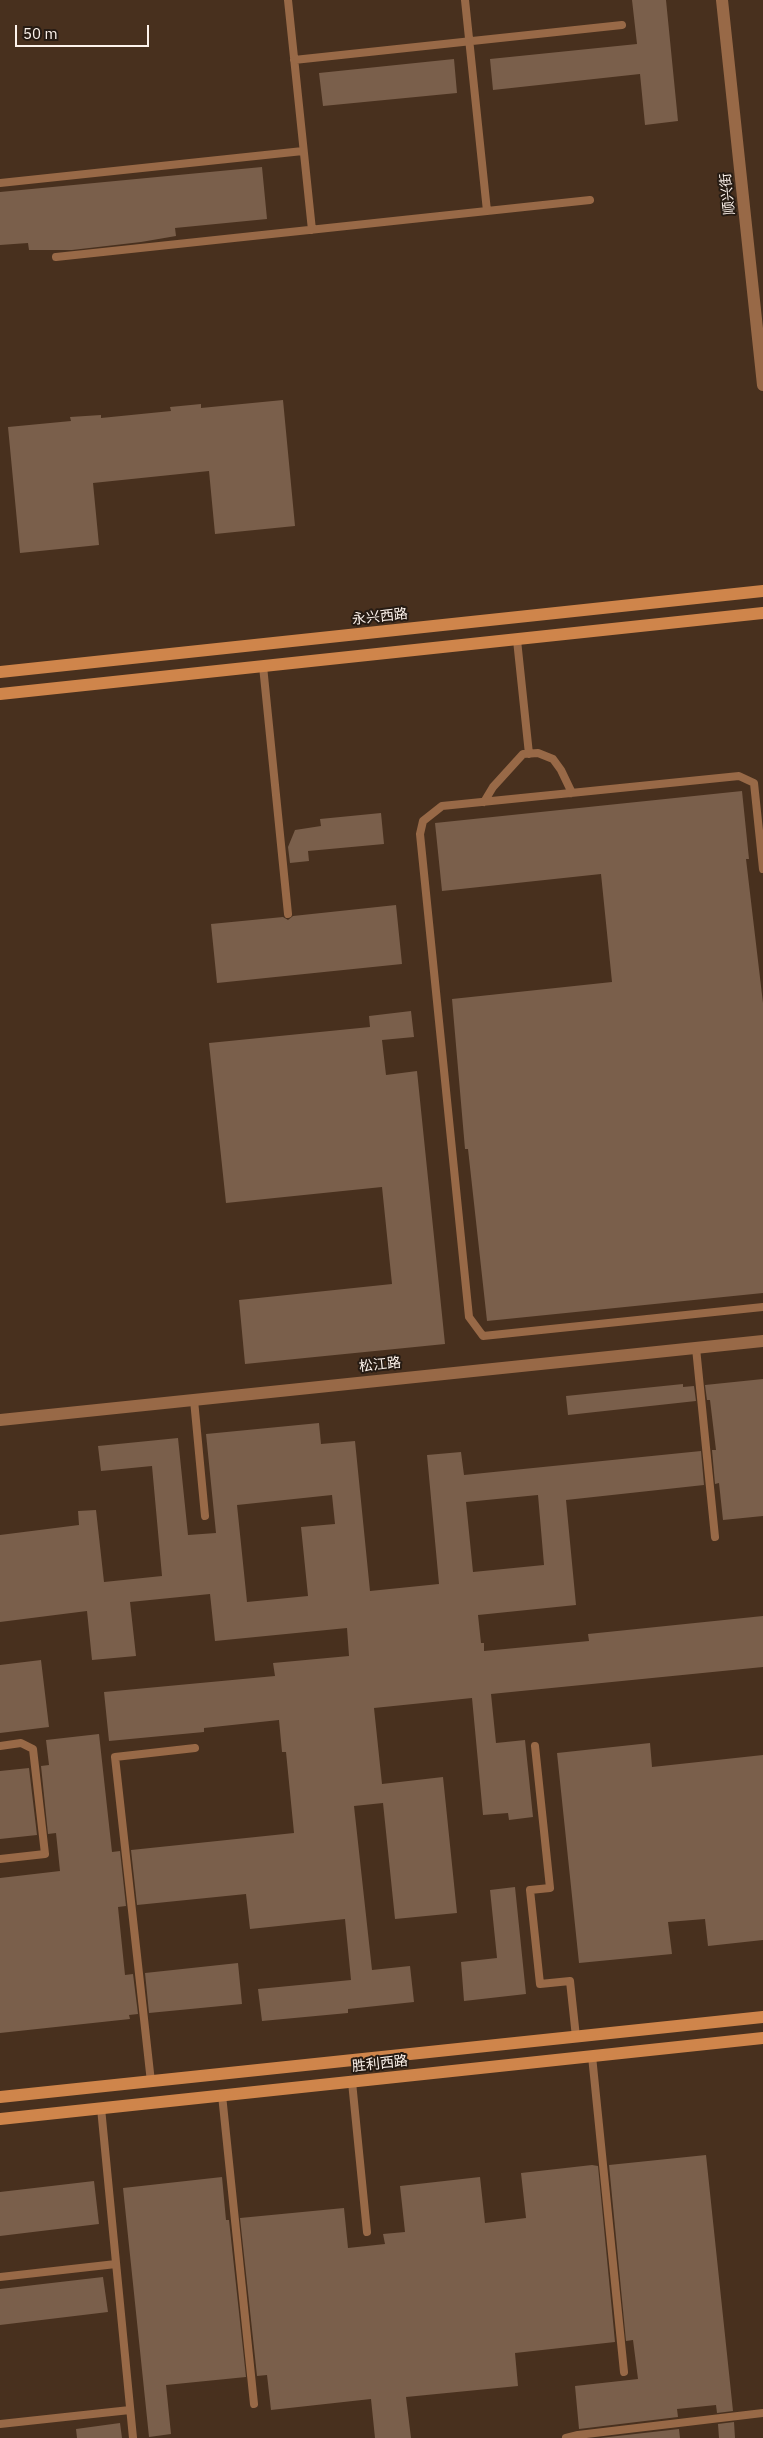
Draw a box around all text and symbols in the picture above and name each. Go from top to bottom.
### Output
scale bar [18,15,151,47]
text: 50 m [23,24,58,43]
street label: 顺兴街 [717,172,739,216]
street label: 永兴西路 [351,606,409,628]
street label: 松江路 [358,1354,402,1376]
street label: 胜利西路 [351,2053,409,2075]

